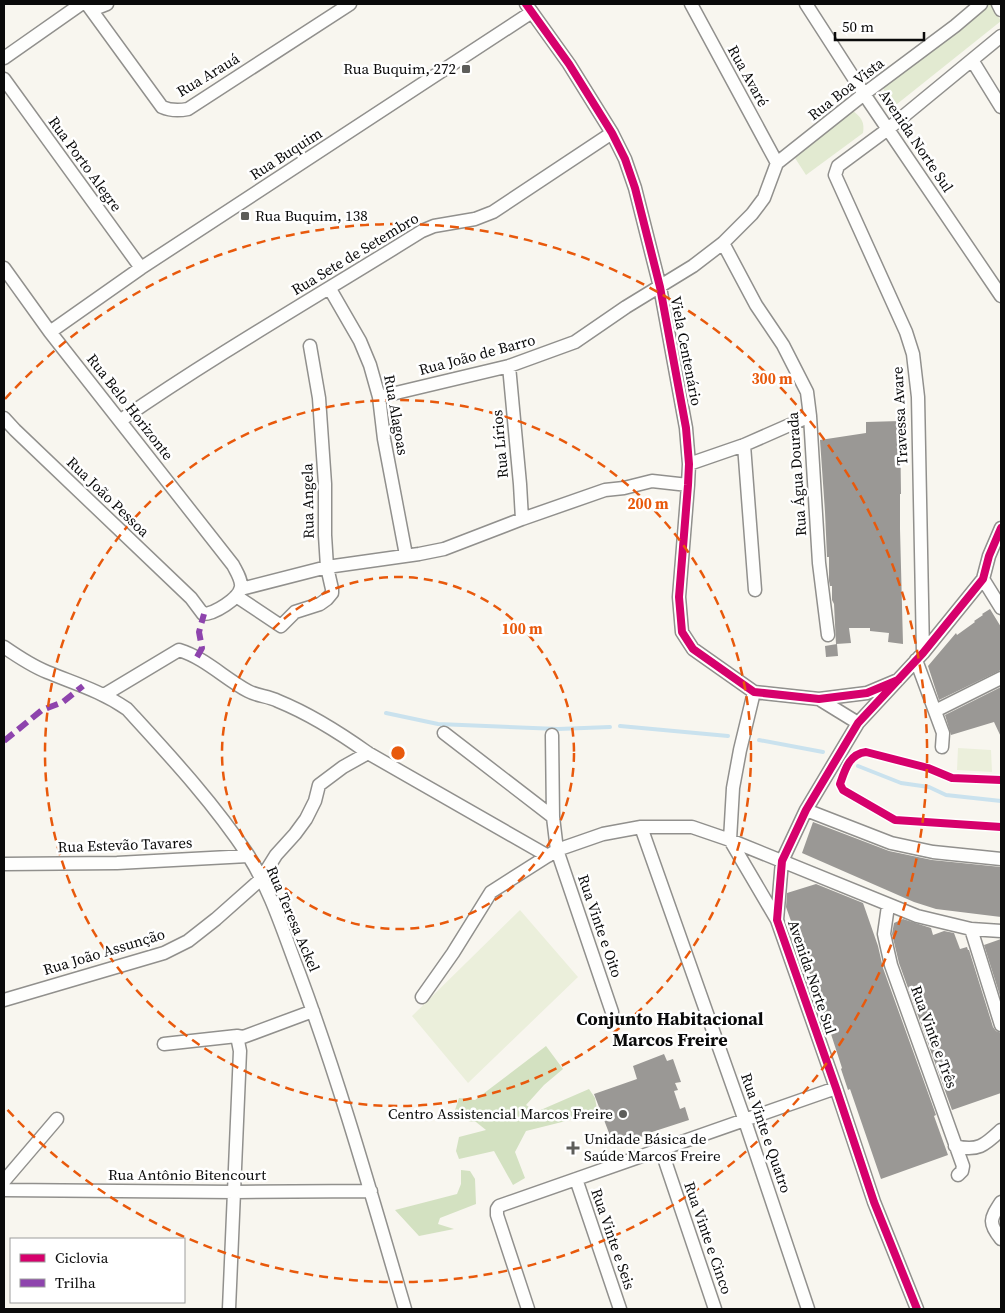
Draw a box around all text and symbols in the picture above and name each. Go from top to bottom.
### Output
scale bar [835,10,924,42]
text: 50 m [842,16,874,37]
street label: Rua Avaré [723,41,774,111]
street label: Rua Arauá [172,47,243,102]
street label: Rua Boa Vista [803,52,888,125]
place label: Rua Buquim, 272 [343,58,456,79]
marker: Rua Buquim, 272 [460,63,472,75]
street label: Avenida Norte Sul [874,85,959,197]
street label: Rua Porto Alegre [44,112,127,216]
street label: Rua Buquim [245,122,326,185]
place label: Rua Buquim, 138 [255,205,368,226]
street label: Rua Sete de Setembro [287,207,422,300]
marker: Rua Buquim, 138 [239,210,251,222]
street label: Viela Centenário [666,294,707,408]
street label: Rua João de Barro [416,329,537,380]
street label: Rua Belo Horizonte [82,349,179,465]
street label: Travessa Avare [886,366,913,466]
text: 300 m [751,368,793,389]
street label: Rua Alagoas [379,373,414,457]
street label: Rua Lírios [486,409,513,479]
street label: Rua Água Dourada [782,411,811,537]
street label: Rua João Pessoa [62,452,155,542]
street label: Rua Angela [296,463,319,539]
text: 200 m [627,493,669,514]
text: 100 m [501,618,543,639]
centre of rings [389,744,407,762]
street label: Rua Estevão Tavares [57,832,193,857]
street label: Rua Teresa Ackel [262,863,325,975]
street label: Rua Vinte e Oito [573,872,628,980]
street label: Avenida Norte Sul [783,917,842,1037]
street label: Rua João Assunção [40,923,167,980]
street label: Rua Vinte e Três [906,982,963,1091]
district label: Conjunto Habitacional Marcos Freire [576,1006,764,1052]
street label: Rua Vinte e Quatro [736,1070,797,1196]
place label: Centro Assistencial Marcos Freire [388,1103,613,1124]
marker: Centro Assistencial Marcos Freire [617,1108,629,1120]
place label: Unidade Básica de Saúde Marcos Freire [584,1128,721,1166]
marker: Unidade Básica de Saúde Marcos Freire [566,1141,580,1155]
street label: Rua Antônio Bitencourt [108,1164,266,1185]
street label: Rua Vinte e Cinco [679,1179,738,1297]
street label: Rua Vinte e Seis [586,1185,641,1292]
legend [10,1238,185,1303]
text: Ciclovia [55,1247,109,1268]
text: Trilha [55,1272,96,1293]

